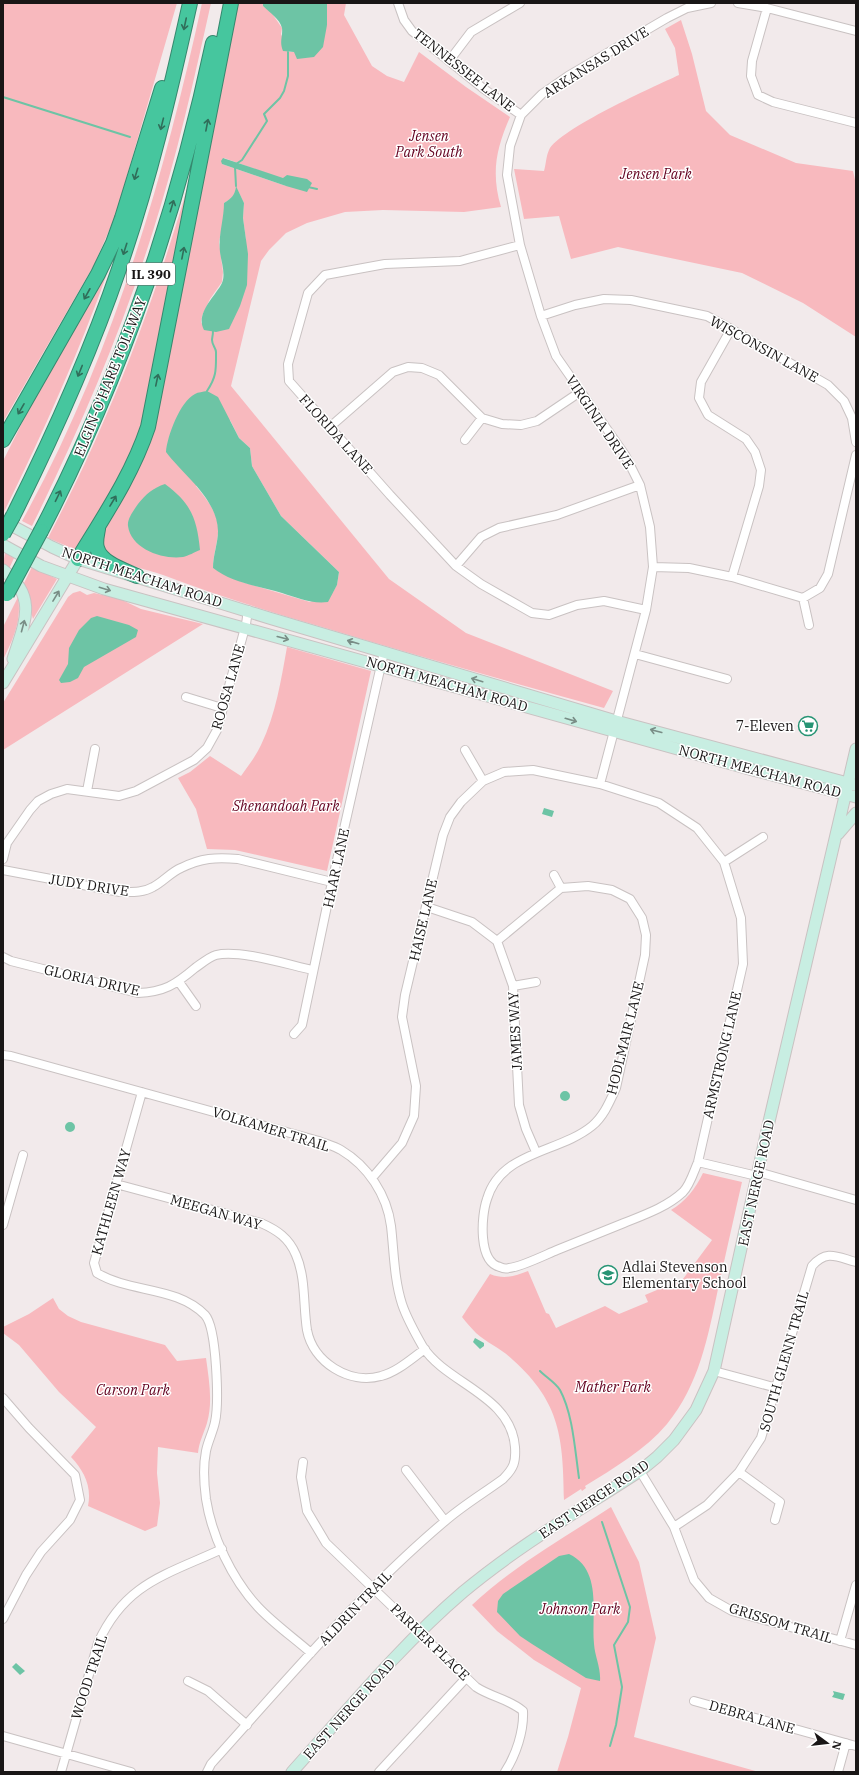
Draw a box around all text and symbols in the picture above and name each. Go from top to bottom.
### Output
one-way arrow [181,17,189,30]
street label: ARKANSAS DRIVE [540,22,652,102]
street label: TENNESSEE LANE [409,25,519,115]
one-way arrow [158,117,165,130]
one-way arrow [203,119,211,132]
park label: Jensen Park South [394,127,463,161]
park label: Jensen Park [619,165,692,183]
one-way arrow [132,168,139,181]
one-way arrow [169,200,176,213]
one-way arrow [121,242,129,254]
one-way arrow [179,247,187,260]
road number: IL 390 [127,263,175,285]
one-way arrow [82,288,90,300]
street label: ELGIN-O'HARE TOLLWAY [70,295,150,459]
street label: WISCONSIN LANE [706,312,822,386]
one-way arrow [75,364,83,376]
street label: VIRGINIA DRIVE [562,372,638,472]
one-way arrow [154,374,162,387]
street label: FLORIDA LANE [295,390,377,478]
one-way arrow [16,403,24,415]
one-way arrow [55,491,62,503]
one-way arrow [109,496,117,507]
street label: NORTH MEACHAM ROAD [60,543,224,611]
one-way arrow [98,586,111,593]
one-way arrow [53,590,61,602]
one-way arrow [20,620,27,633]
one-way arrow [276,635,289,642]
one-way arrow [347,638,360,646]
street label: ROOSA LANE [207,642,249,732]
street label: NORTH MEACHAM ROAD [364,652,530,716]
one-way arrow [471,676,484,683]
supermarket icon: 7-Eleven [797,715,819,737]
one-way arrow [565,716,578,724]
place label: 7-Eleven [736,717,794,735]
one-way arrow [650,727,663,735]
street label: NORTH MEACHAM ROAD [677,741,843,801]
park label: Shenandoah Park [231,797,340,815]
street label: HAAR LANE [319,826,353,910]
street label: JUDY DRIVE [48,870,130,900]
street label: HAISE LANE [405,877,441,963]
street label: GLORIA DRIVE [42,960,142,1000]
street label: HODLMAIR LANE [602,979,648,1097]
street label: ARMSTRONG LANE [699,990,745,1120]
street label: JAMES WAY [504,991,526,1071]
street label: VOLKAMER TRAIL [210,1103,332,1155]
street label: EAST NERGE ROAD [734,1118,778,1248]
street label: KATHLEEN WAY [87,1147,135,1257]
street label: MEEGAN WAY [168,1190,264,1234]
place label: Adlai Stevenson Elementary School [622,1258,747,1292]
school or university icon: Adlai Stevenson Elementary School [597,1264,619,1286]
street label: SOUTH GLENN TRAIL [755,1288,813,1434]
park label: Mather Park [574,1378,652,1396]
park label: Carson Park [96,1381,171,1399]
street label: EAST NERGE ROAD [536,1455,653,1542]
street label: ALDRIN TRAIL [315,1567,395,1649]
street label: GRISSOM TRAIL [727,1599,835,1647]
street label: PARKER PLACE [387,1600,473,1684]
park label: Johnson Park [539,1600,621,1618]
street label: WOOD TRAIL [67,1632,111,1722]
street label: EAST NERGE ROAD [299,1655,399,1763]
street label: DEBRA LANE [707,1696,797,1738]
north arrow [807,1723,847,1763]
text: N [829,1740,845,1752]

